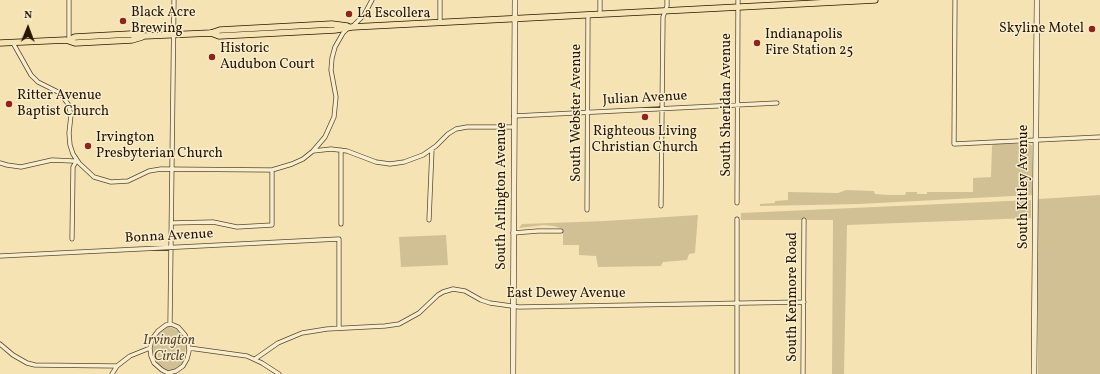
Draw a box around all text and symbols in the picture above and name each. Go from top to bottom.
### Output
place label: Black Acre Brewing [131,5,196,38]
place label: La Escollera [357,6,430,22]
north arrow [8,8,48,48]
text: N [24,8,32,23]
marker: La Escollera [344,9,354,19]
marker: Black Acre Brewing [118,16,128,26]
place label: Skyline Motel [999,21,1084,37]
marker: Skyline Motel [1087,24,1097,34]
place label: Indianapolis Fire Station 25 [765,27,853,60]
street label: South Sheridan Avenue [719,33,735,177]
marker: Indianapolis Fire Station 25 [752,38,762,48]
place label: Historic Audubon Court [220,41,315,74]
street label: South Webster Avenue [569,44,585,182]
marker: Historic Audubon Court [207,52,217,62]
place label: Ritter Avenue Baptist Church [17,88,109,120]
street label: Julian Avenue [602,88,688,110]
marker: Ritter Avenue Baptist Church [4,99,14,109]
marker: Righteous Living Christian Church [640,112,650,122]
street label: South Arlington Avenue [494,122,510,270]
place label: Righteous Living Christian Church [592,124,698,156]
street label: South Kitley Avenue [1016,125,1032,249]
place label: Irvington Presbyterian Church [96,130,223,162]
marker: Irvington Presbyterian Church [83,141,93,151]
street label: Bonna Avenue [124,226,214,248]
street label: South Kenmore Road [785,232,801,362]
street label: East Dewey Avenue [506,286,626,302]
park label: Irvington Circle [143,333,195,366]

